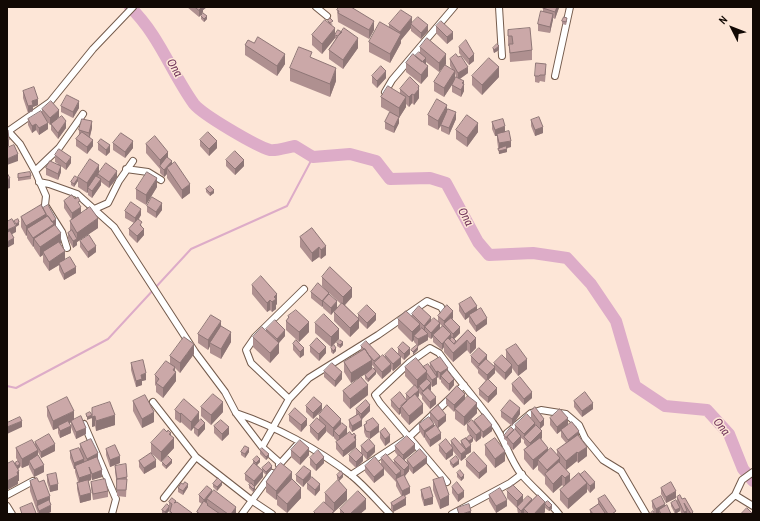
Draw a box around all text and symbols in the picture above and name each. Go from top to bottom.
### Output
north arrow [712,8,752,48]
text: N [716,13,730,27]
water label: Ona [163,56,185,80]
water label: Ona [454,205,476,229]
water label: Ona [710,415,732,439]

